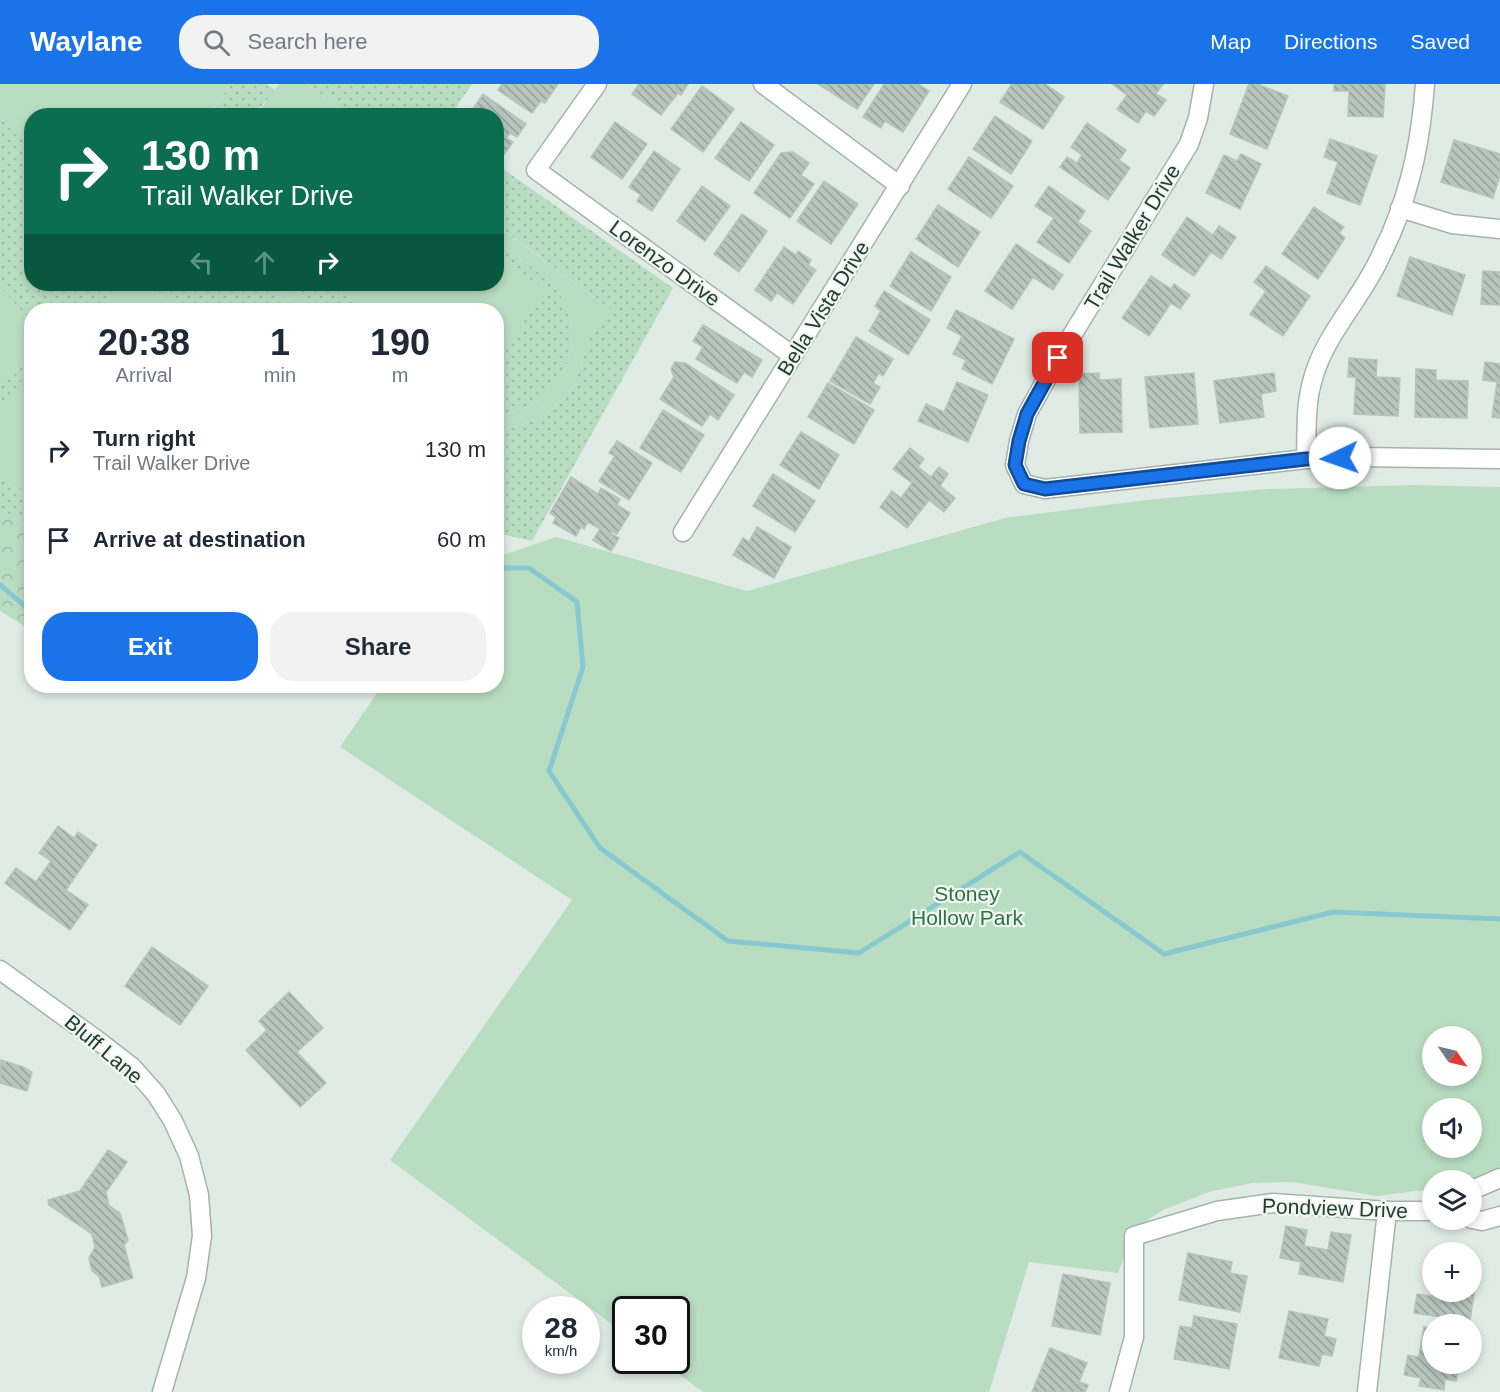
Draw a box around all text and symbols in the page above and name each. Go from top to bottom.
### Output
search box [179,15,599,69]
text: Waylane [30,26,143,57]
icon: search [200,26,233,59]
text: Search here [248,29,367,54]
text: Map [1210,30,1251,53]
text: Directions [1284,30,1377,53]
text: Saved [1410,30,1470,53]
icon: right [42,132,120,210]
text: 130 m [141,132,260,179]
street label: Trail Walker Drive [1080,160,1184,314]
text: Trail Walker Drive [141,181,354,211]
street label: Lorenzo Drive [605,215,725,311]
street label: Bella Vista Drive [773,237,873,379]
icon: left [185,246,218,279]
icon: ahead [248,246,281,279]
icon: right [311,246,344,279]
text: 20:38 [98,322,190,363]
text: 1 [270,322,290,363]
text: 190 [370,322,430,363]
pin [1032,332,1083,383]
icon: arrive [1041,341,1074,374]
text: Arrival [116,364,172,386]
text: min [264,364,296,386]
text: m [392,364,408,386]
text: Turn right [93,426,195,451]
position arrow [1308,426,1372,490]
icon: right [42,434,75,467]
text: 130 m [425,437,486,462]
text: Trail Walker Drive [93,452,250,474]
icon: arrive [42,524,75,557]
text: Arrive at destination [93,527,306,552]
text: 60 m [437,527,486,552]
button: Exit [42,612,258,681]
button: Share [270,612,486,681]
park label: Stoney Hollow Park [911,882,1024,929]
street label: Bluff Lane [61,1010,147,1088]
north arrow [1422,1026,1482,1086]
map controls [1422,1026,1482,1374]
button: sound [1422,1098,1482,1158]
button: layers [1422,1170,1482,1230]
street label: Pondview Drive [1262,1194,1408,1222]
button: + [1422,1242,1482,1302]
speed limit sign: 30 [612,1296,690,1374]
text: 28 [544,1311,578,1344]
button: − [1422,1314,1482,1374]
text: km/h [545,1342,577,1359]

